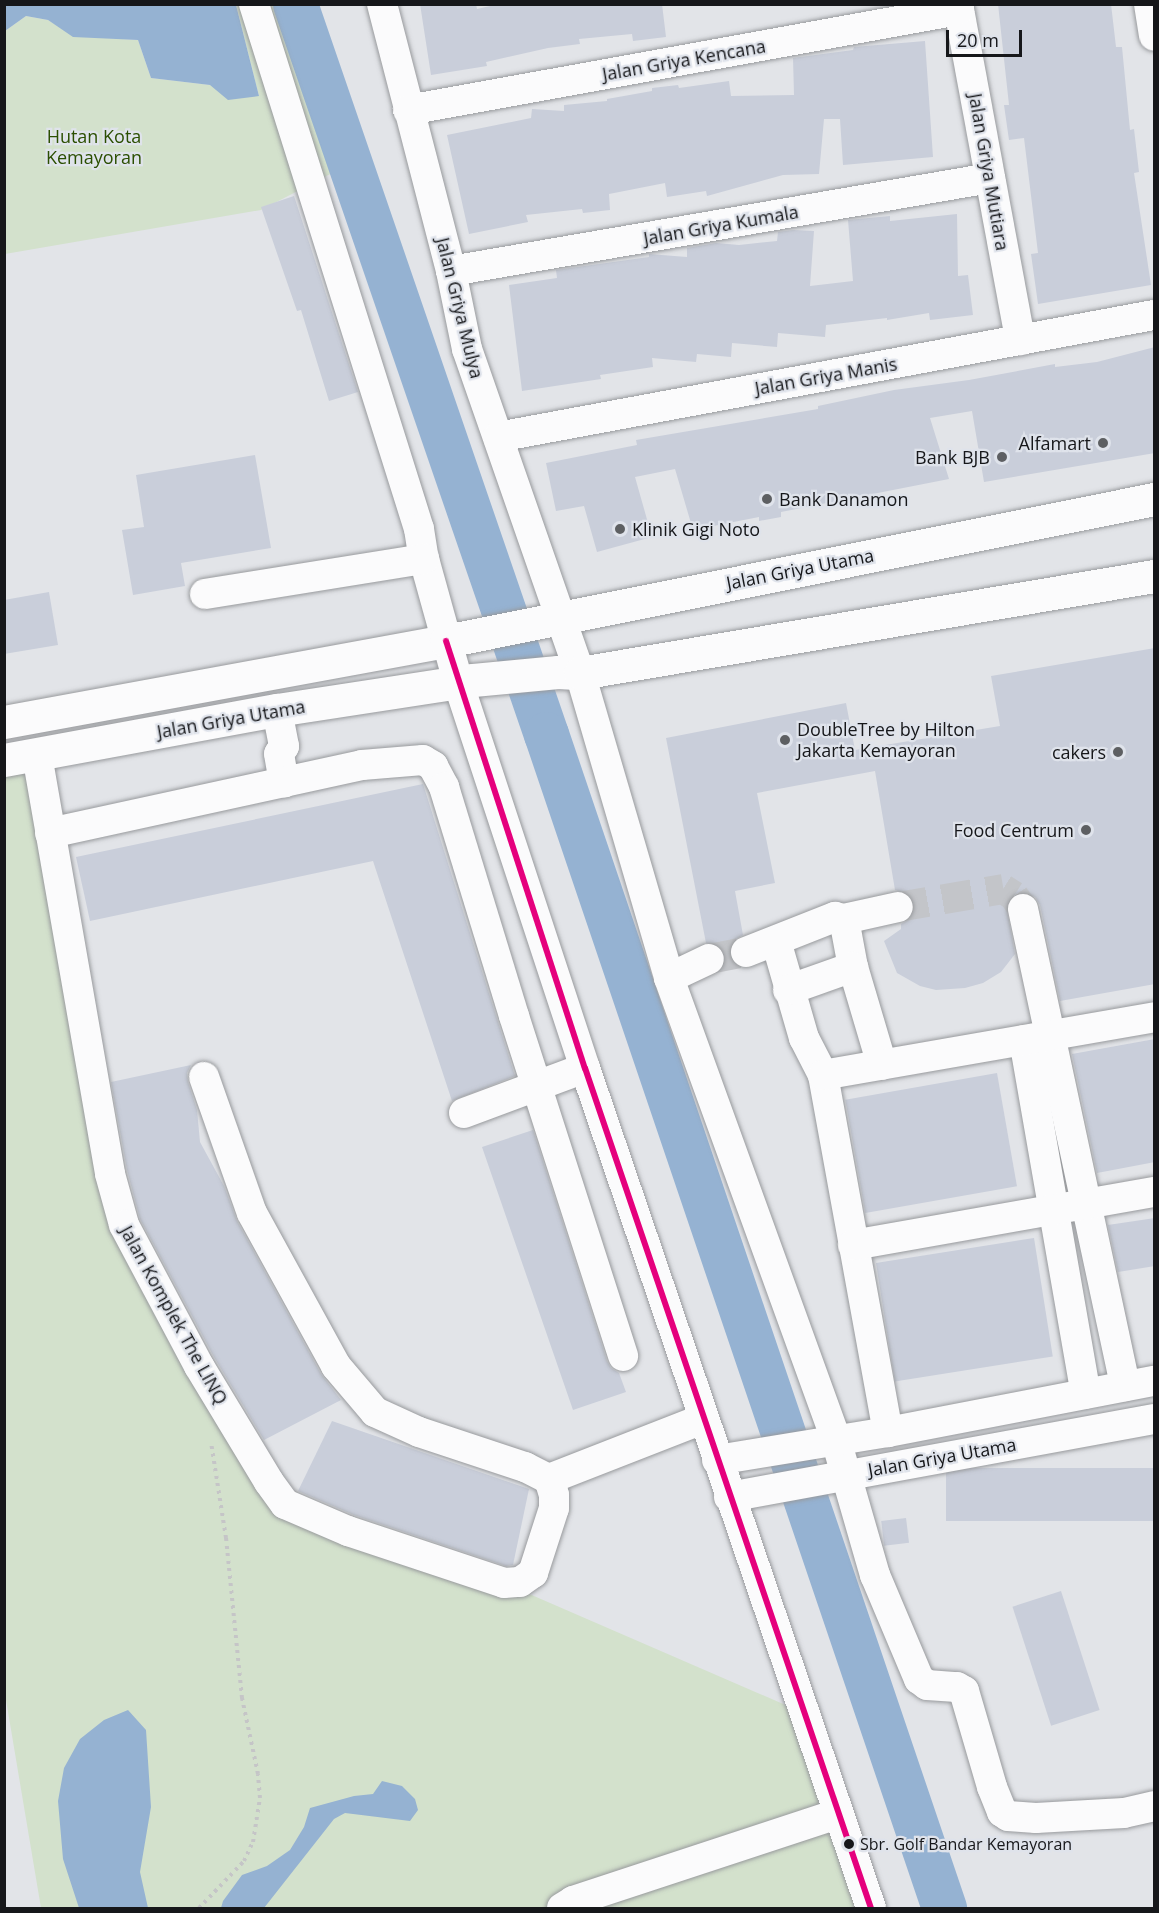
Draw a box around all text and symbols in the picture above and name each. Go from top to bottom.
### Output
scale bar [949,18,1026,56]
text: 20 m [957,28,999,52]
street label: Jalan Griya Kencana [601,35,767,85]
street label: Jalan Griya Mutiara [965,92,1013,252]
park label: Hutan Kota Kemayoran [46,126,142,168]
street label: Jalan Griya Kumala [642,201,800,249]
street label: Jalan Griya Mulya [432,235,488,381]
street label: Jalan Griya Manis [753,353,899,399]
place label: Alfamart [1019,432,1091,454]
marker: Alfamart [1096,436,1110,450]
place label: Bank BJB [915,446,990,468]
marker: Bank BJB [995,450,1009,464]
place label: Bank Danamon [779,488,908,510]
marker: Bank Danamon [760,492,774,506]
place label: Klinik Gigi Noto [632,518,760,540]
marker: Klinik Gigi Noto [613,522,627,536]
street label: Jalan Griya Utama [724,544,876,594]
street label: Jalan Griya Utama [155,695,307,743]
place label: DoubleTree by Hilton Jakarta Kemayoran [797,719,975,762]
marker: DoubleTree by Hilton Jakarta Kemayoran [778,733,792,747]
place label: cakers [1052,741,1106,763]
marker: cakers [1111,745,1125,759]
place label: Food Centrum [953,819,1074,841]
marker: Food Centrum [1079,823,1093,837]
street label: Jalan Komplek The LINQ [116,1222,232,1408]
street label: Jalan Griya Utama [866,1433,1018,1481]
place label: Sbr. Golf Bandar Kemayoran [860,1834,1072,1854]
marker: Sbr. Golf Bandar Kemayoran [843,1838,855,1850]

